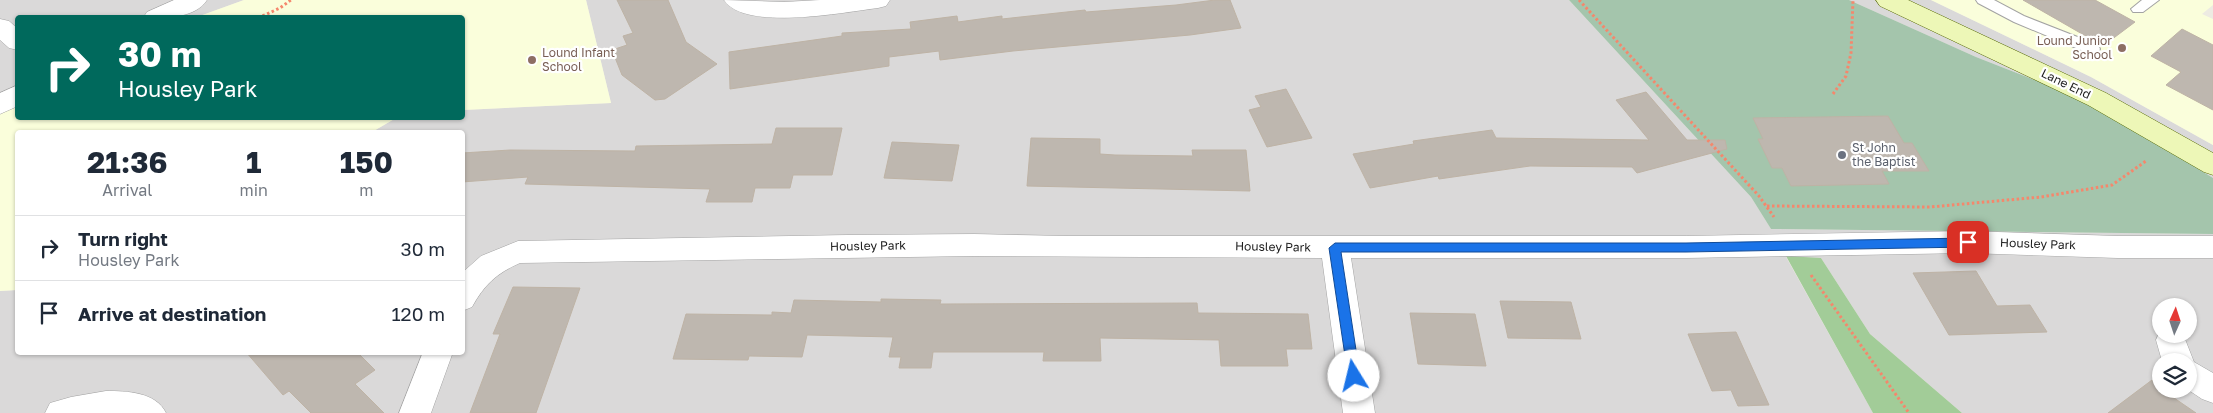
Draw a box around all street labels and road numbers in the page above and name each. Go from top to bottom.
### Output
street label: Lane End [2039,65,2093,102]
street label: Housley Park [2000,235,2077,252]
street label: Housley Park [830,237,906,254]
street label: Housley Park [1235,238,1311,255]

